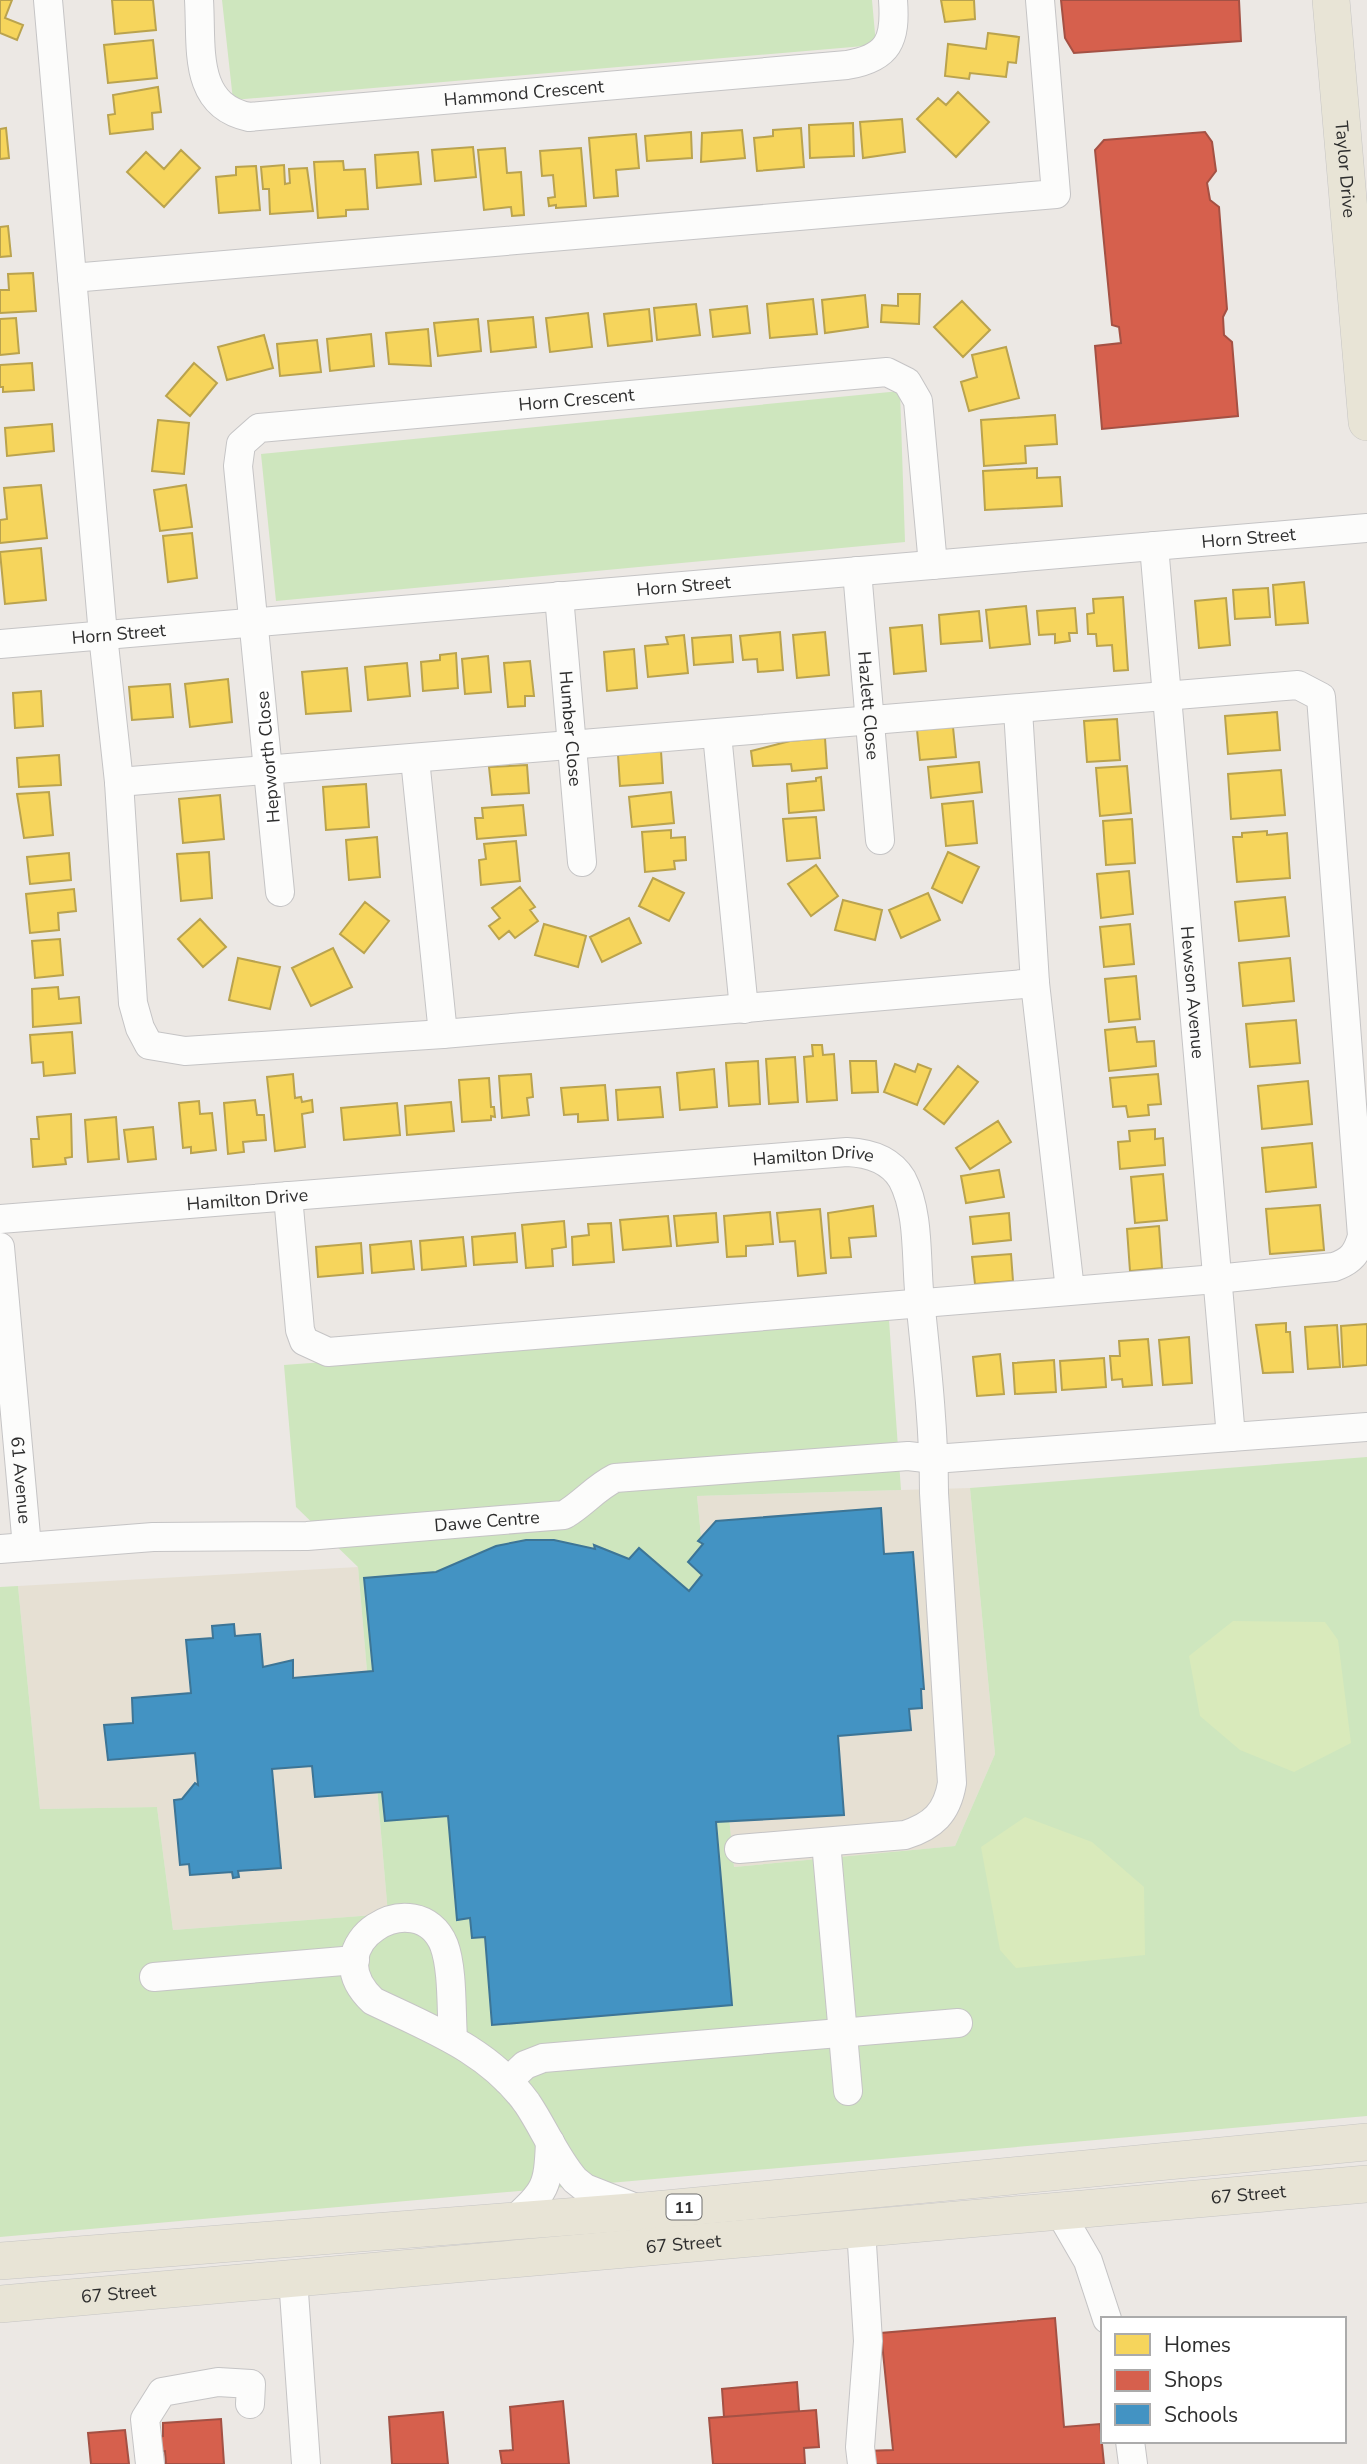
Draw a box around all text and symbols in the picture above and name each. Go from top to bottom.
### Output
street label: Hammond Crescent [443,74,605,112]
street label: Taylor Drive [1329,120,1362,219]
street label: Horn Crescent [518,383,636,417]
street label: Horn Street [1201,522,1297,554]
street label: Horn Street [636,570,732,602]
street label: Horn Street [71,618,167,650]
street label: Hazlett Close [852,650,885,761]
street label: Humber Close [554,670,587,787]
street label: Hepworth Close [250,690,286,824]
street label: Hewson Avenue [1175,925,1210,1060]
street label: Hamilton Drive [752,1140,877,1171]
street label: Hamilton Drive [186,1183,309,1216]
street label: 61 Avenue [5,1435,37,1525]
street label: Dawe Centre [433,1505,541,1538]
street label: 67 Street [1210,2179,1288,2210]
road number: 11 [666,2194,702,2220]
street label: 67 Street [645,2229,723,2259]
street label: 67 Street [80,2278,158,2309]
legend [1101,2317,1346,2443]
text: Homes [1164,2331,1231,2359]
text: Shops [1164,2366,1223,2394]
text: Schools [1164,2401,1238,2429]

